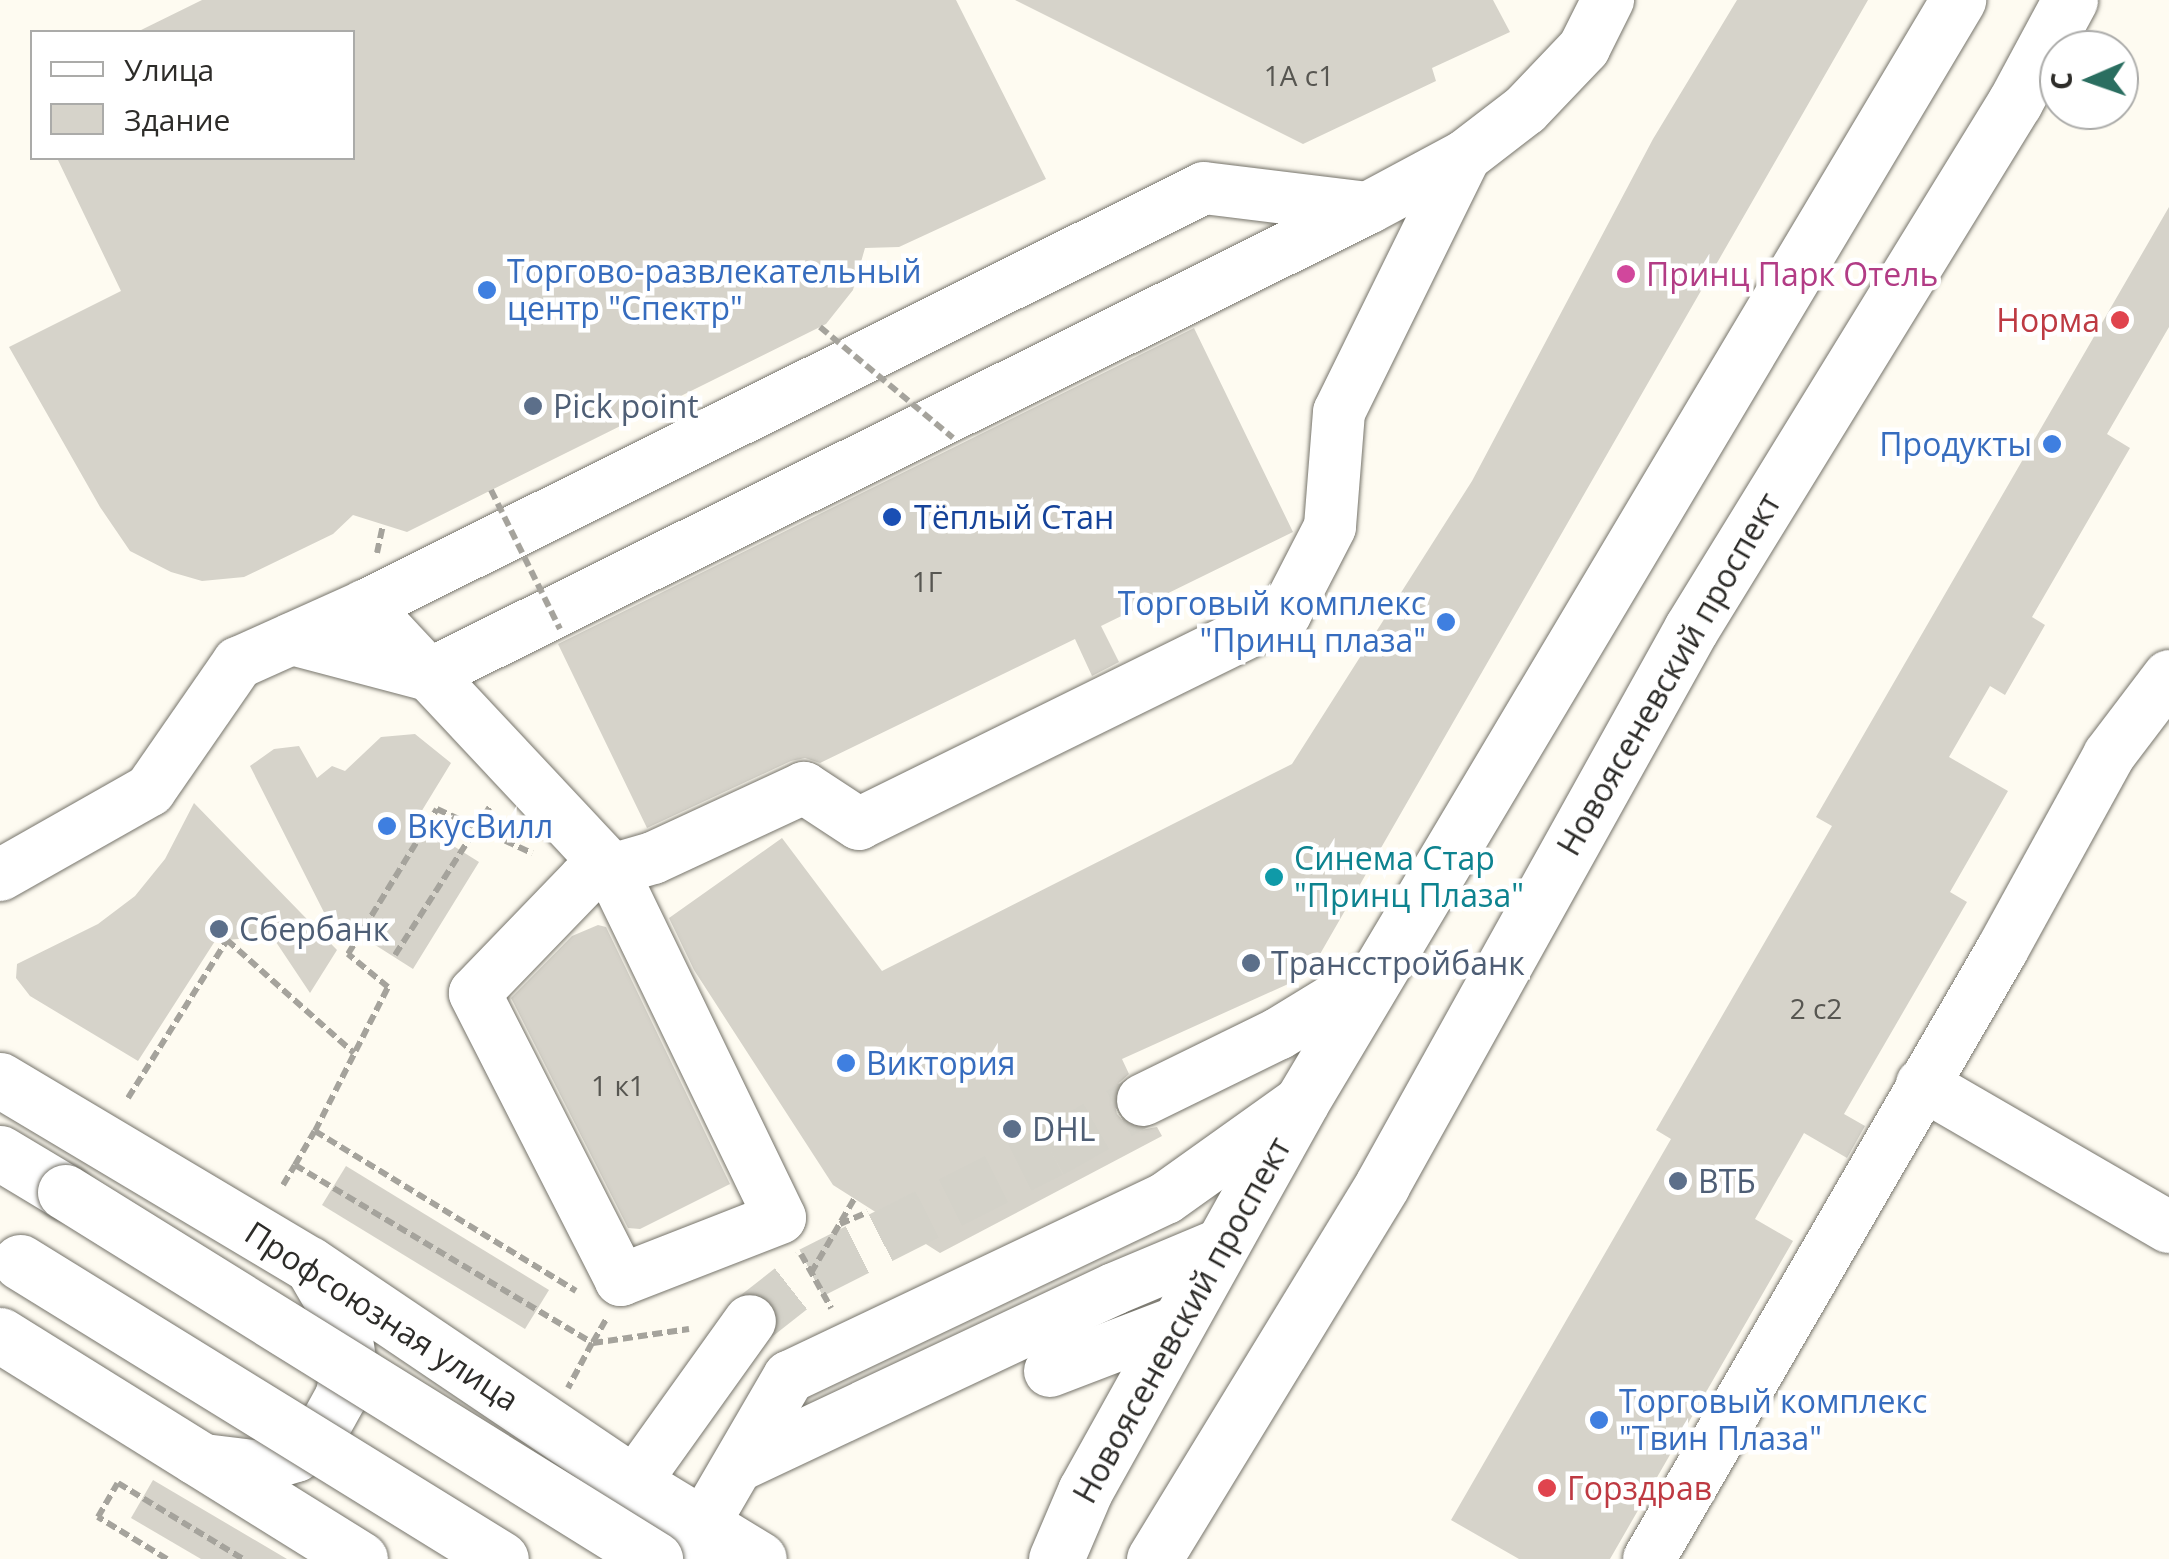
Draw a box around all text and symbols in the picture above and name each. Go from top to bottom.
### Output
legend [30,30,355,160]
north arrow [2039,30,2139,130]
text: Улица [124,49,214,90]
house number: 1А с1 [1264,58,1334,92]
text: С [2042,71,2080,91]
text: Здание [124,99,230,140]
place label: Торгово-развлекательный центр "Спектр" [507,253,922,328]
place label: Принц Парк Отель [1646,255,1938,293]
marker: Принц Парк Отель [1615,263,1637,285]
marker: Торгово-развлекательный центр "Спектр" [476,279,498,301]
place label: Норма [1996,301,2100,339]
marker: Норма [2109,309,2131,331]
place label: Pick point [553,387,699,425]
marker: Pick point [522,395,544,417]
place label: Продукты [1879,425,2032,463]
marker: Продукты [2041,433,2063,455]
street label: Новоясеневский проспект [1549,486,1789,862]
place label: Тёплый Стан [914,498,1114,536]
marker: Тёплый Стан [879,504,905,530]
house number: 1Г [912,564,942,598]
place label: Торговый комплекс "Принц плаза" [1118,585,1426,660]
marker: Торговый комплекс "Принц плаза" [1435,611,1457,633]
place label: ВкусВилл [407,807,553,845]
marker: ВкусВилл [376,815,398,837]
place label: Синема Стар "Принц Плаза" [1294,840,1524,915]
marker: Синема Стар "Принц Плаза" [1263,866,1285,888]
place label: Сбербанк [239,910,389,948]
marker: Сбербанк [208,918,230,940]
place label: Трансстройбанк [1271,944,1525,982]
marker: Трансстройбанк [1240,952,1262,974]
house number: 2 с2 [1790,991,1842,1025]
place label: Виктория [866,1044,1016,1082]
marker: Виктория [835,1052,857,1074]
house number: 1 к1 [591,1068,645,1102]
place label: DHL [1032,1110,1096,1148]
marker: DHL [1001,1118,1023,1140]
street label: Новоясеневский проспект [1065,1130,1299,1510]
place label: ВТБ [1698,1162,1756,1200]
marker: ВТБ [1667,1170,1689,1192]
street label: Профсоюзная улица [238,1213,526,1419]
place label: Торговый комплекс "Твин Плаза" [1619,1383,1927,1458]
marker: Торговый комплекс "Твин Плаза" [1588,1409,1610,1431]
place label: Горздрав [1567,1469,1712,1507]
marker: Горздрав [1536,1477,1558,1499]

